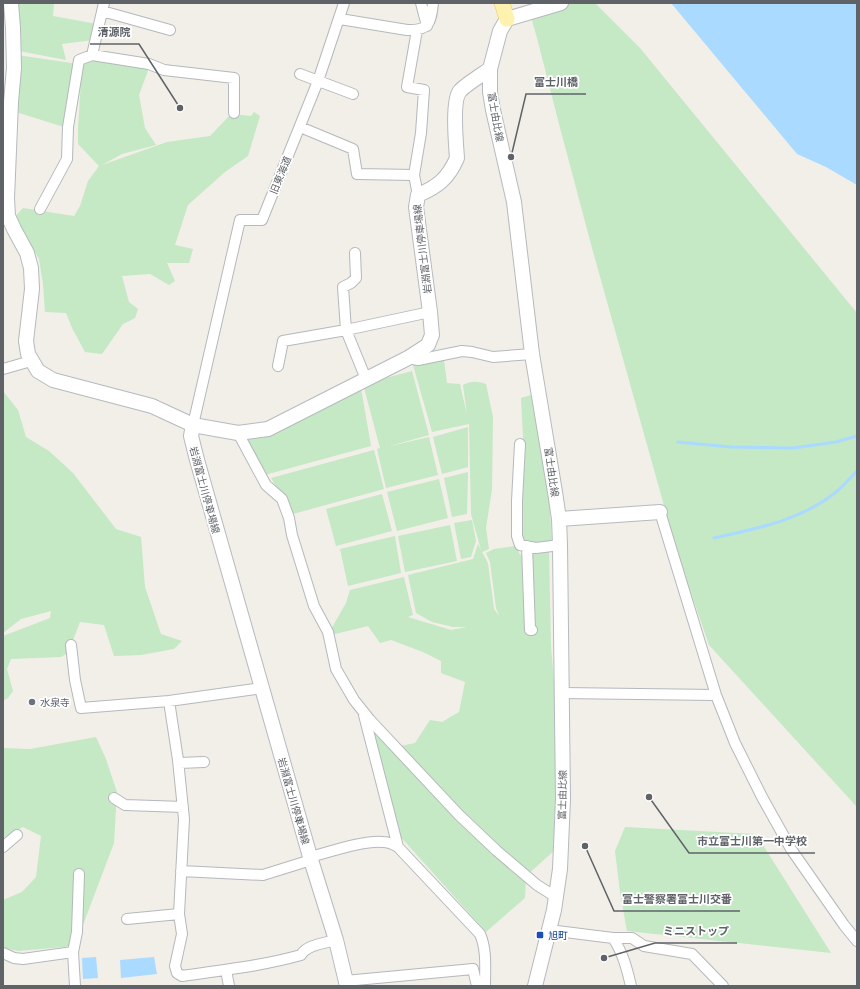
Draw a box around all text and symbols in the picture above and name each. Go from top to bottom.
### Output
callout: 清源院 [90,21,139,44]
text: 清源院 [98,25,131,38]
callout: 富士川橋 [526,71,586,94]
text: 富士川橋 [534,75,578,88]
street label: 富士由比線 [486,91,506,143]
street label: 旧東海道 [267,154,293,196]
street label: 岩淵富士川停車場線 [411,204,433,294]
street label: 岩淵富士川停車場線 [188,445,222,535]
street label: 富士由比線 [543,446,561,498]
place label: 水泉寺 [40,696,70,708]
marker: 水泉寺 [27,697,37,707]
street label: 岩淵富士川停車場線 [276,756,312,846]
street label: 富士由比線 [556,770,568,820]
callout: 市立富士川第一中学校 [689,830,815,853]
text: 市立富士川第一中学校 [697,834,807,847]
callout: 富士警察署富士川交番 [614,888,740,911]
text: 富士警察署富士川交番 [622,892,732,905]
callout: ミニストップ [655,920,737,943]
text: ミニストップ [663,924,729,937]
place label: 旭町 [548,929,568,941]
marker: 旭町 [535,930,545,940]

